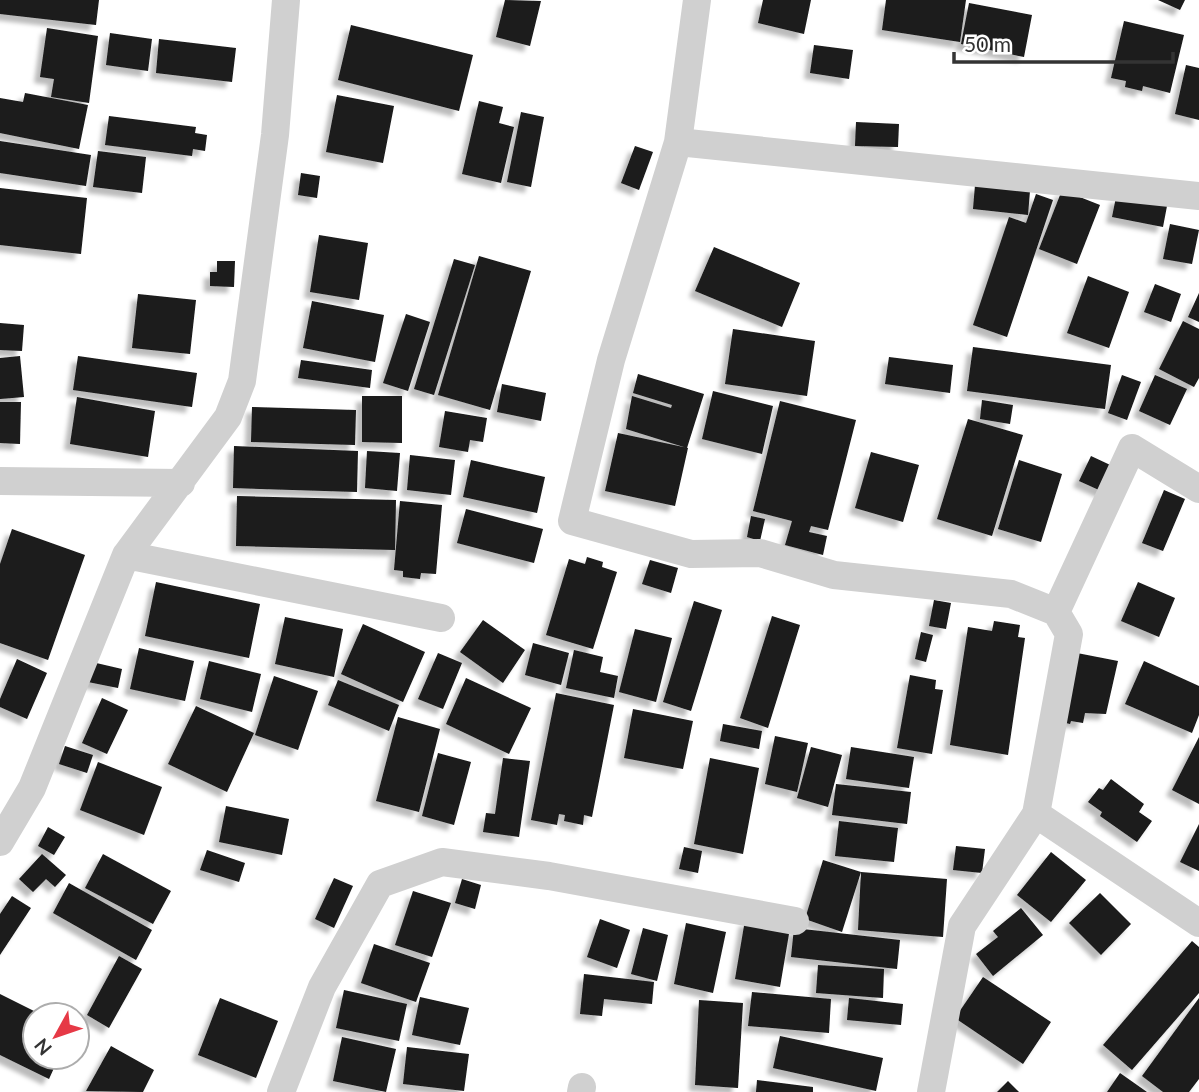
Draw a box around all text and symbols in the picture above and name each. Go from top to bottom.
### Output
scale bar [954,21,1173,65]
text: 50 m [964,31,1011,56]
north arrow [21,1001,91,1071]
text: N [29,1034,56,1060]

